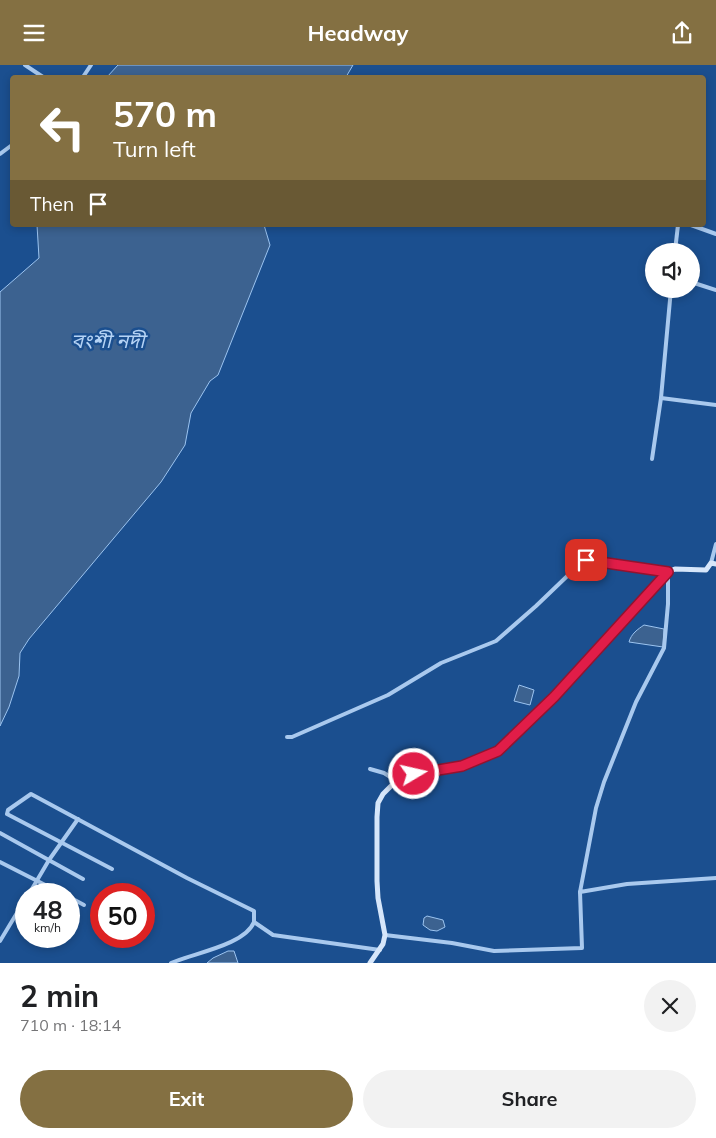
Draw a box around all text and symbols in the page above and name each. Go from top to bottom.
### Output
icon: menu [20,19,48,47]
text: Headway [307,19,409,47]
icon: share [668,19,696,47]
text: 570 m [113,92,217,136]
icon: left [30,95,95,160]
text: Turn left [113,135,196,163]
icon: arrive [84,190,112,218]
text: Then [30,192,74,216]
map controls [645,243,700,298]
button: sound [645,243,700,298]
water label: বংশী নদী [71,328,148,353]
pin [565,539,607,581]
icon: arrive [572,546,600,574]
position arrow [387,747,439,799]
speed limit sign: 50 [90,883,155,948]
text: 48 [32,894,63,925]
text: km/h [34,920,61,935]
text: 2 min [20,977,99,1015]
button: close [644,980,696,1032]
text: 710 m · 18:14 [20,1015,121,1035]
button: Exit [20,1070,353,1128]
button: Share [363,1070,696,1128]

